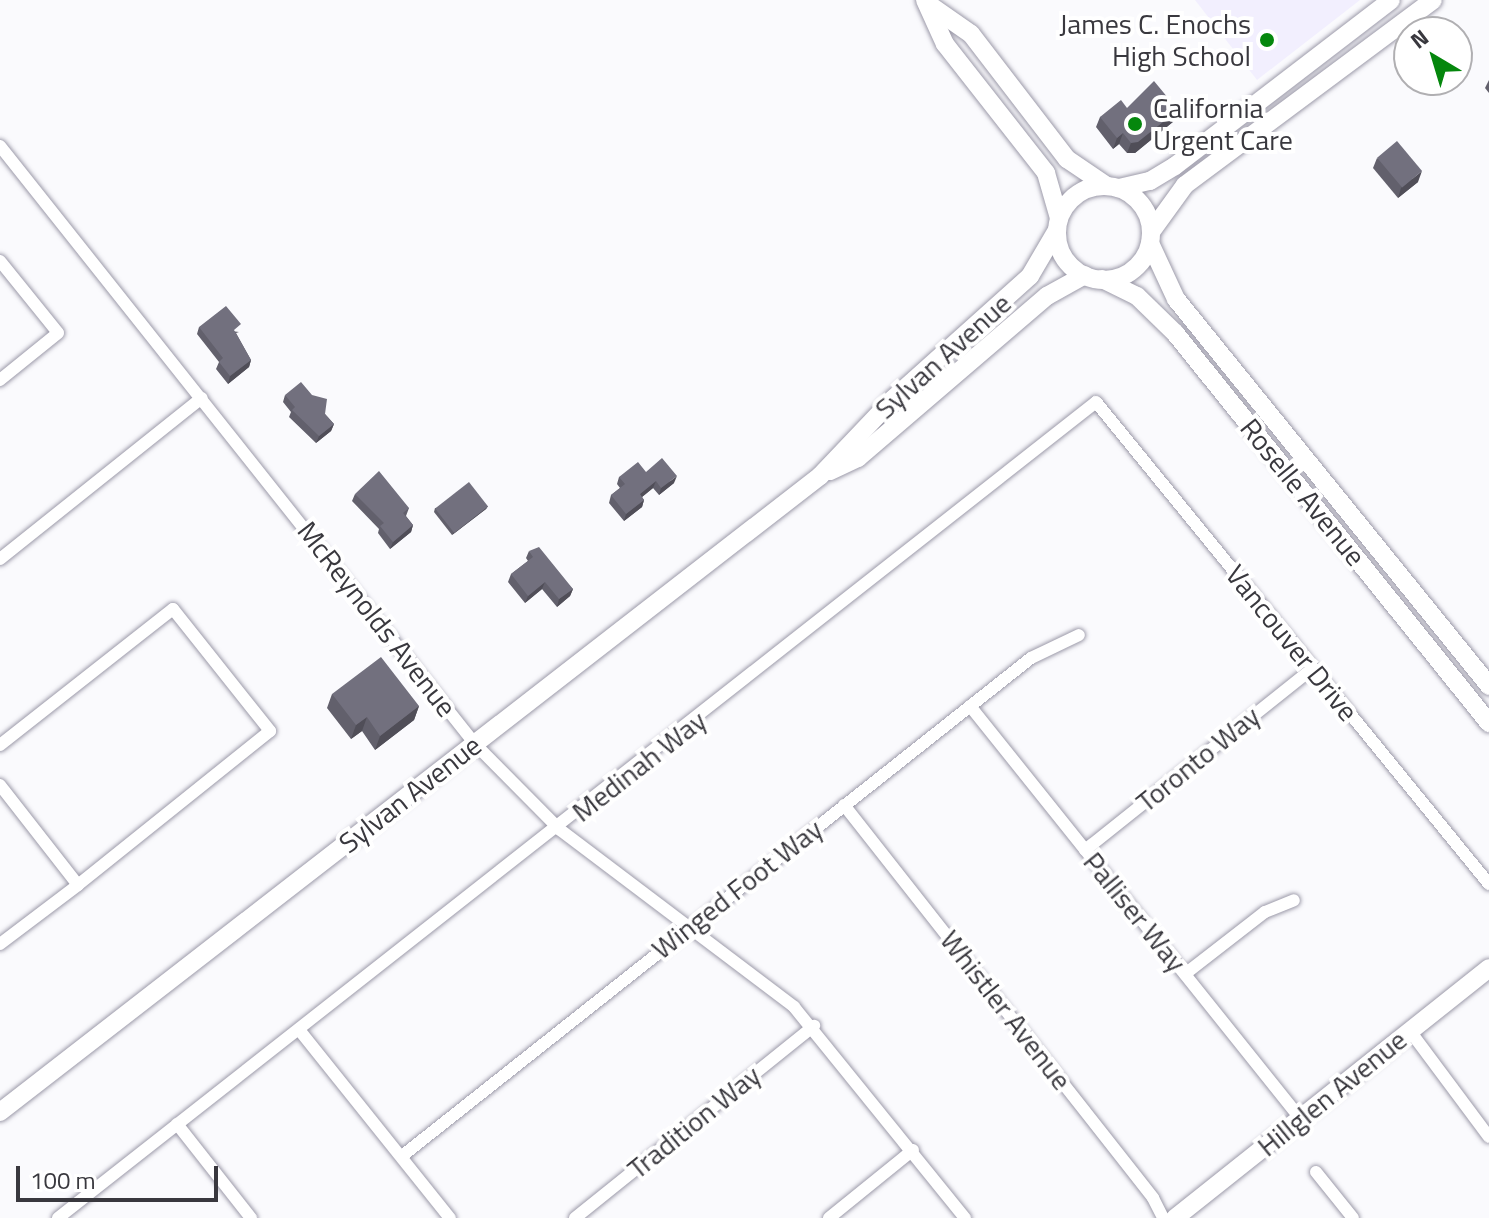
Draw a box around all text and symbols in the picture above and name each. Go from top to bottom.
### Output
place label: James C. Enochs High School [1059,7,1251,73]
north arrow [1393,16,1473,96]
text: N [1403,21,1436,57]
marker: James C. Enochs High School [1258,31,1276,49]
place label: California Urgent Care [1153,91,1293,157]
marker: California Urgent Care [1124,113,1146,135]
street label: Sylvan Avenue [868,286,1018,426]
street label: Roselle Avenue [1233,412,1373,572]
street label: McReynolds Avenue [291,515,463,723]
street label: Vancouver Drive [1219,558,1365,728]
street label: Toronto Way [1130,699,1266,819]
street label: Medinah Way [565,703,713,829]
street label: Sylvan Avenue [332,728,488,860]
street label: Winged Foot Way [645,812,829,966]
street label: Palliser Way [1077,845,1193,979]
street label: Whistler Avenue [933,924,1079,1096]
street label: Hillglen Avenue [1251,1023,1413,1163]
street label: Tradition Way [621,1058,767,1186]
scale bar [20,1150,222,1200]
text: 100 m [30,1162,96,1198]

